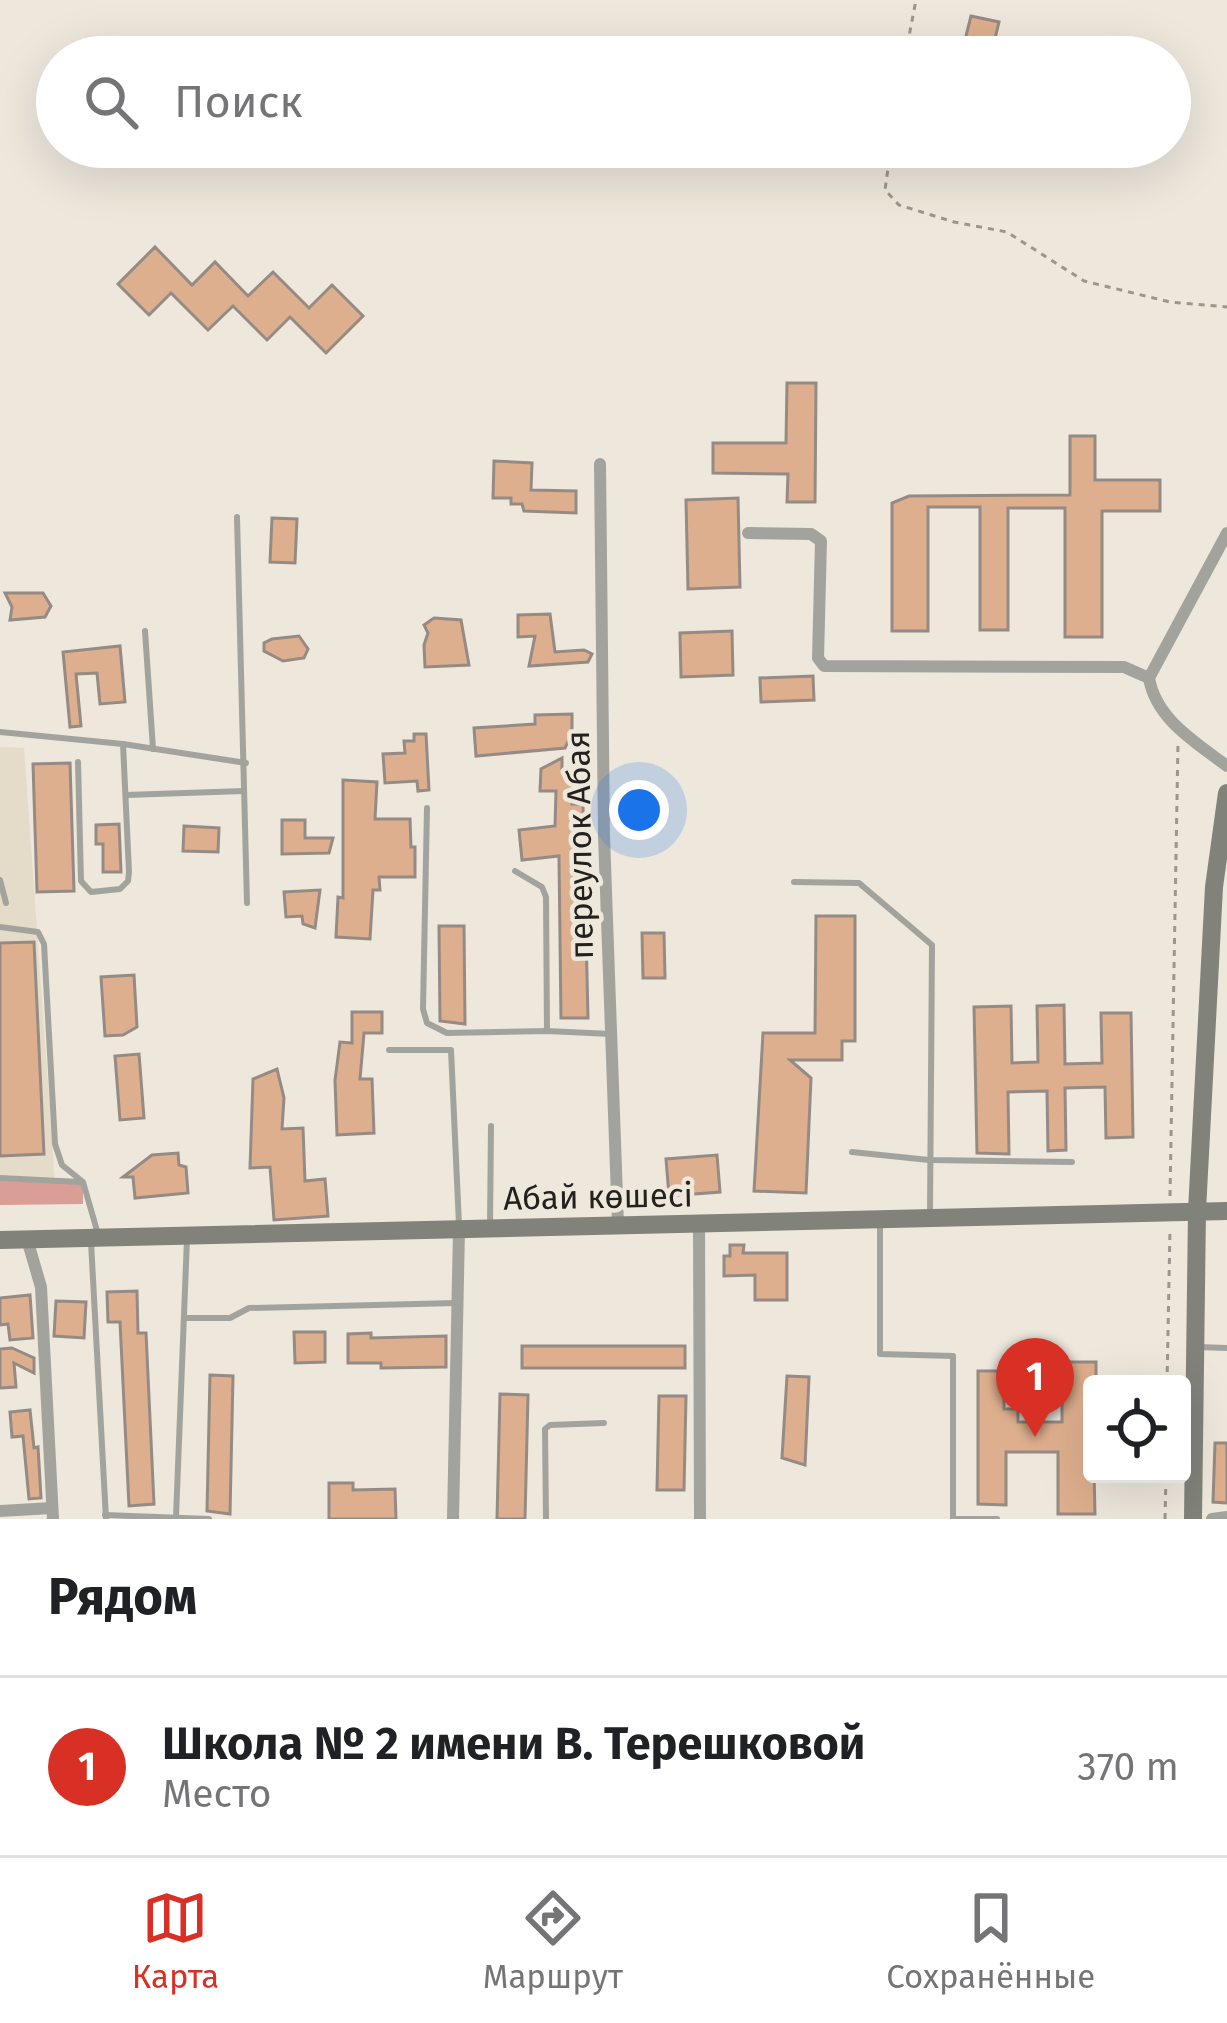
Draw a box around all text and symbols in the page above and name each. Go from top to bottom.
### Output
search box [36,36,1191,168]
icon: search [78,69,144,135]
text: Поиск [174,75,303,129]
street label: переулок Абая [558,730,602,960]
your location [609,780,669,840]
street label: Абай көшесі [503,1175,693,1219]
pin: 1 [996,1338,1074,1437]
map controls [1083,1375,1191,1483]
button: locate [1083,1375,1191,1483]
text: Рядом [48,1566,197,1628]
text: Школа № 2 имени В. Терешковой [162,1717,865,1771]
text: 1 [78,1744,96,1790]
text: 370 m [1077,1744,1179,1790]
text: Место [162,1771,272,1817]
tab: Карта [132,1885,219,1997]
tab: Маршрут [483,1885,623,1997]
tab: Сохранённые [886,1885,1095,1997]

